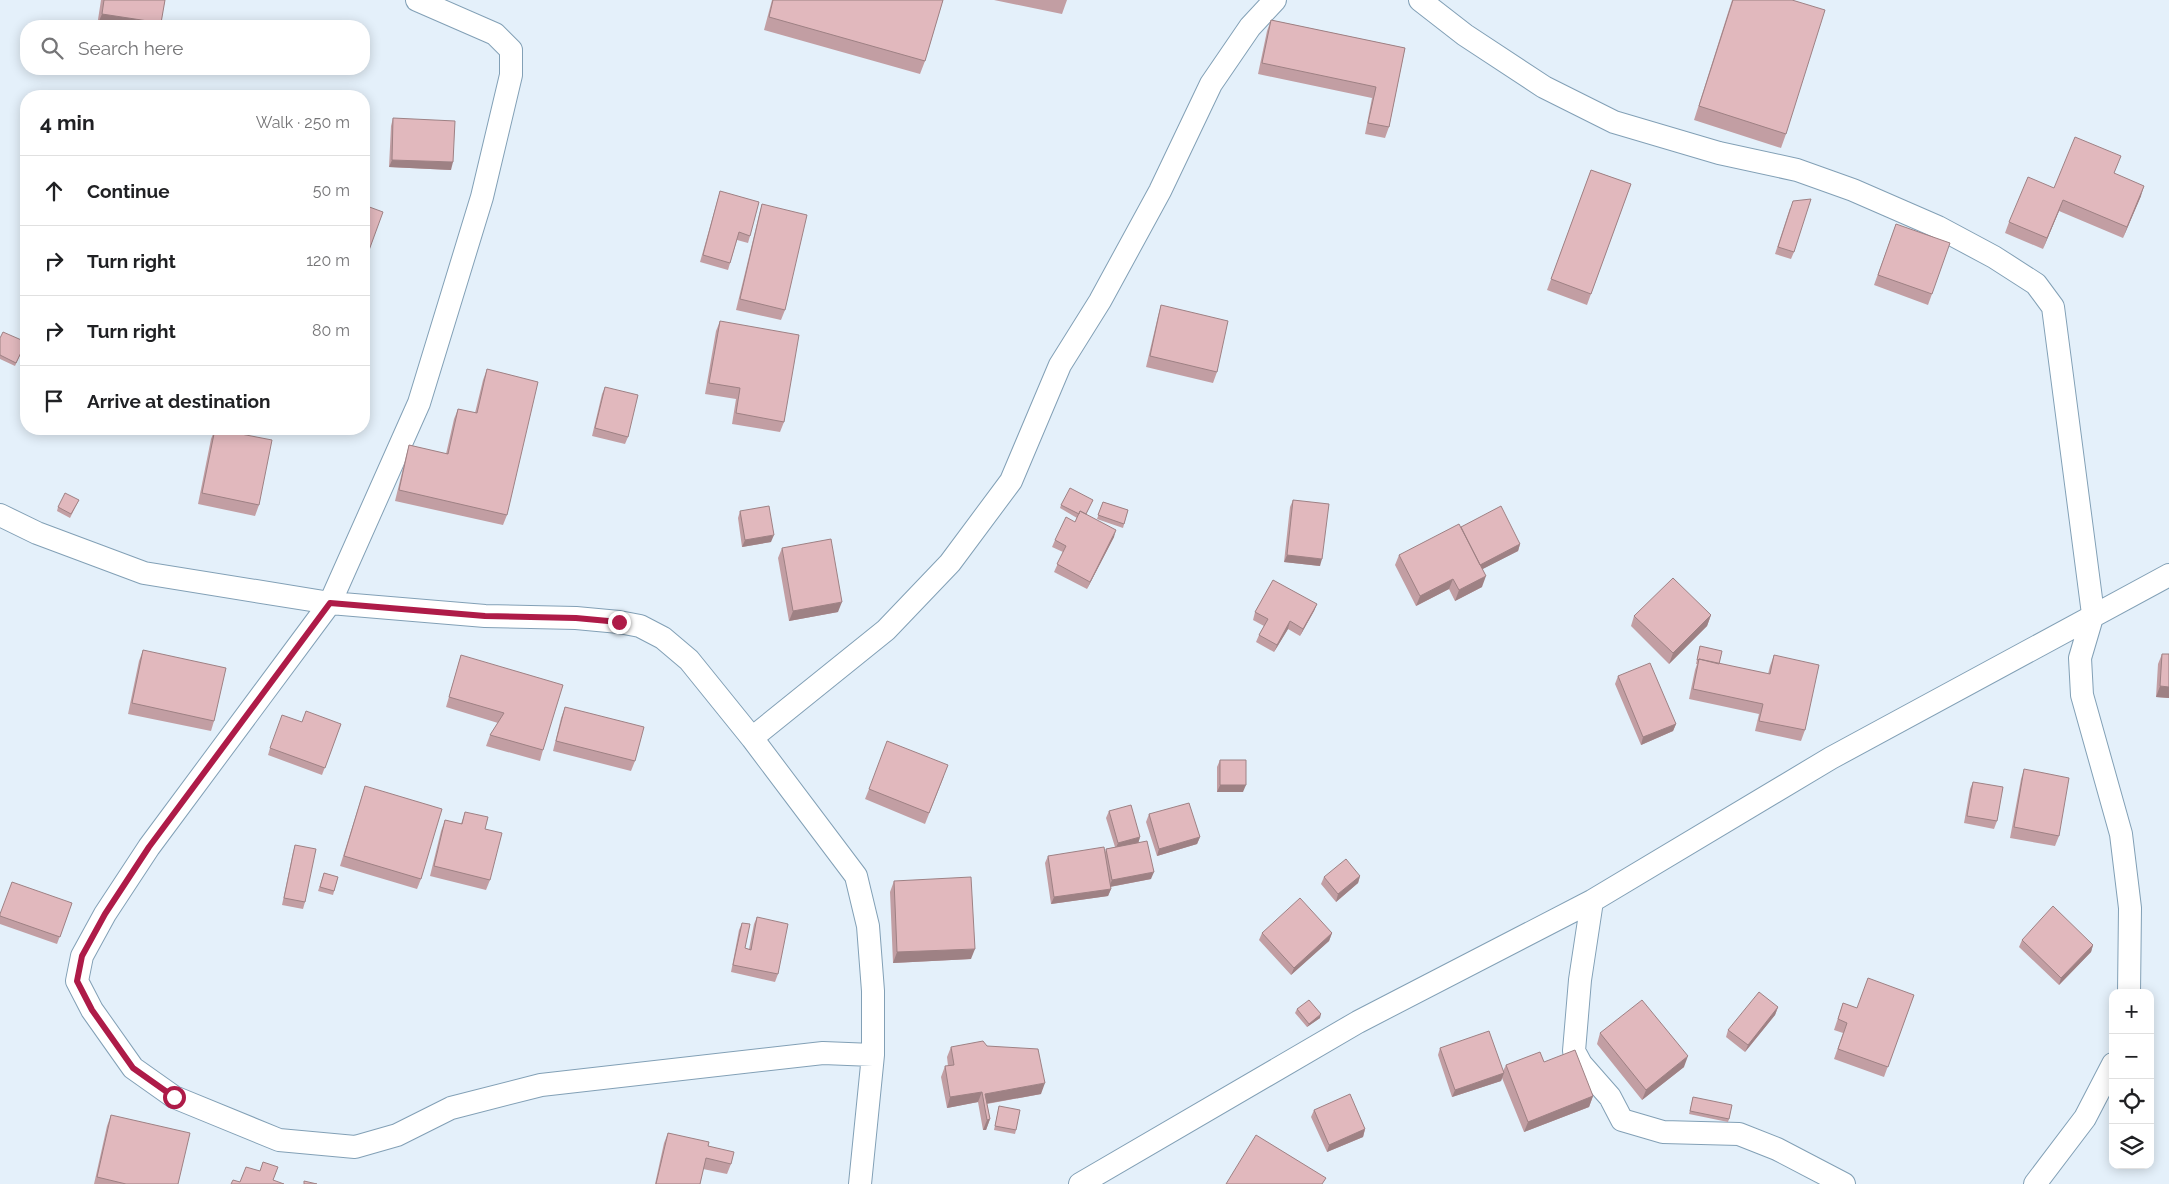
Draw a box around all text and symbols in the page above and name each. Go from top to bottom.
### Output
search box [20,20,370,75]
icon: search [38,34,66,62]
text: Search here [78,37,184,59]
text: 4 min [40,110,95,135]
text: Walk · 250 m [256,113,350,132]
icon: ahead [40,177,68,205]
text: Continue [87,180,170,202]
text: 50 m [313,181,350,200]
icon: right [40,247,68,275]
text: Turn right [87,250,176,272]
text: 120 m [306,251,350,270]
icon: right [40,317,68,345]
text: Turn right [87,320,176,342]
text: 80 m [312,321,350,340]
icon: arrive [40,387,68,415]
text: Arrive at destination [87,390,271,412]
route end [608,611,631,634]
map controls [2109,989,2154,1169]
button: + [2109,989,2154,1034]
button: − [2109,1034,2154,1079]
button: locate [2109,1079,2154,1124]
route start [163,1086,186,1109]
button: layers [2109,1124,2154,1169]

